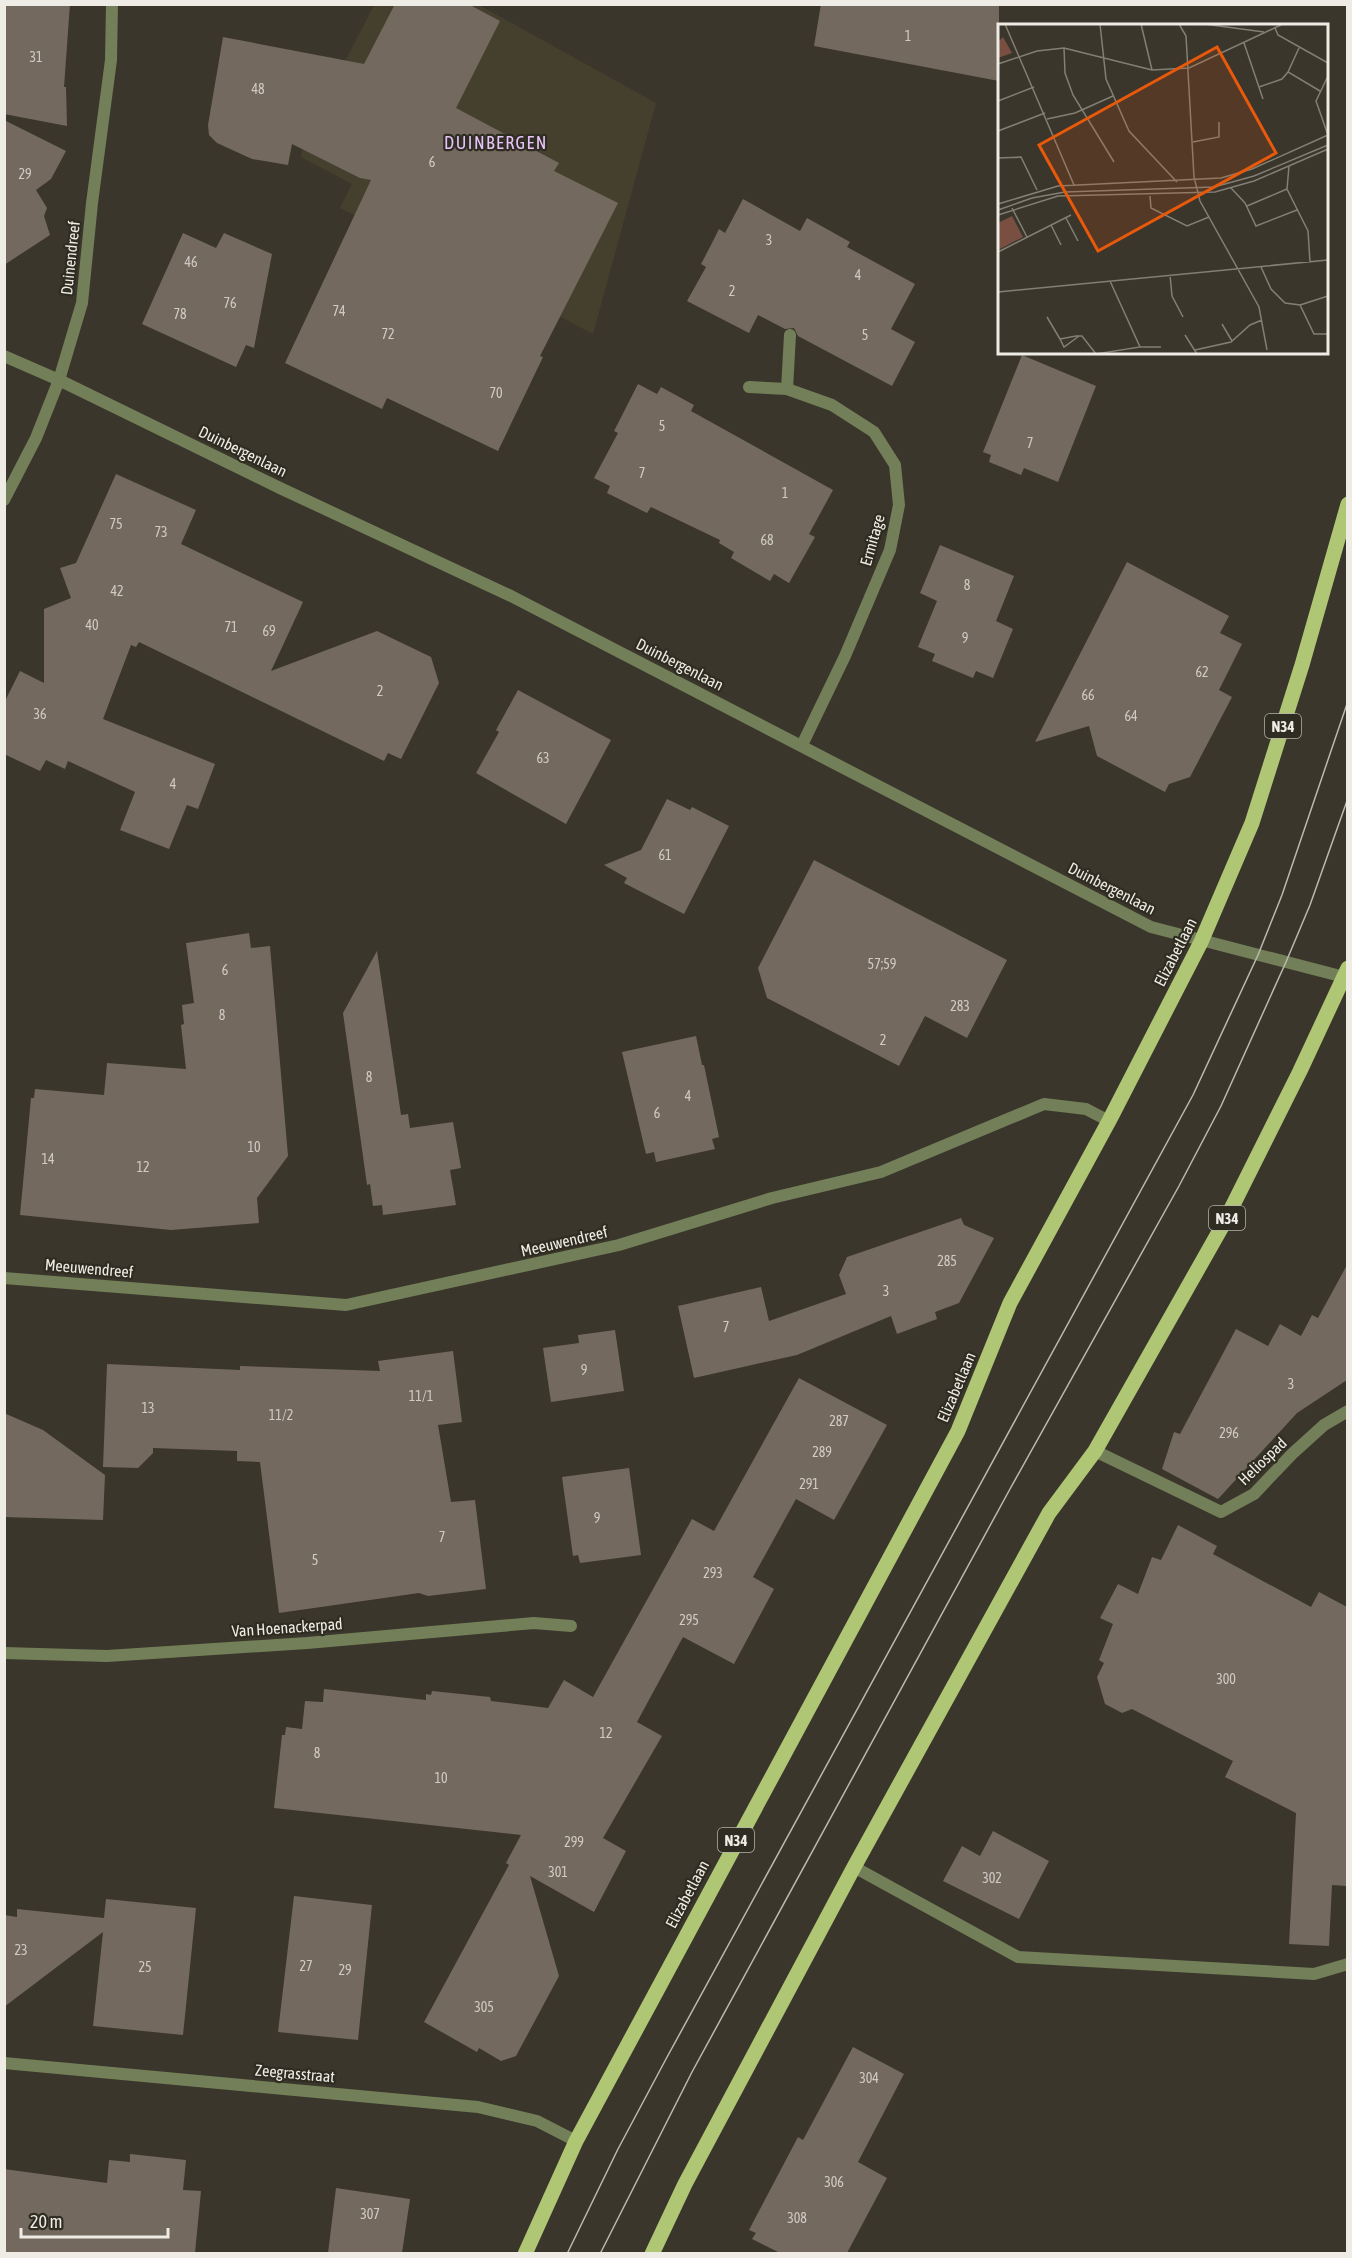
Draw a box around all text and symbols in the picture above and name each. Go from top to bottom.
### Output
inset map [998,24,1328,354]
house number: 1 [905,28,911,44]
house number: 31 [29,49,43,65]
house number: 48 [251,81,265,97]
district label: DUINBERGEN [444,132,548,153]
house number: 6 [429,154,436,170]
house number: 29 [18,166,32,182]
street label: Duinendreef [57,220,83,296]
house number: 3 [766,232,772,248]
house number: 46 [184,254,198,270]
house number: 4 [855,267,862,283]
house number: 2 [729,283,735,299]
house number: 76 [223,295,237,311]
house number: 74 [332,303,346,319]
house number: 78 [173,306,187,322]
house number: 72 [381,326,395,342]
house number: 5 [862,327,868,343]
house number: 70 [489,385,503,401]
house number: 5 [659,418,665,434]
street label: Duinbergenlaan [196,422,290,481]
house number: 7 [1027,435,1033,451]
house number: 7 [639,465,645,481]
house number: 1 [782,485,788,501]
street label: Ermitage [856,512,889,568]
house number: 75 [109,516,123,532]
house number: 73 [154,524,168,540]
house number: 68 [760,532,774,548]
house number: 8 [964,577,971,593]
house number: 42 [110,583,124,599]
house number: 40 [85,617,99,633]
house number: 71 [224,619,238,635]
house number: 69 [262,623,276,639]
house number: 9 [962,630,968,646]
street label: Duinbergenlaan [633,634,727,695]
house number: 62 [1195,664,1209,680]
house number: 2 [377,683,383,699]
house number: 66 [1081,687,1095,703]
house number: 36 [33,706,47,722]
house number: 64 [1124,708,1138,724]
road number: N34 [1265,714,1301,738]
house number: 63 [536,750,550,766]
house number: 4 [170,776,177,792]
house number: 61 [658,847,672,863]
street label: Duinbergenlaan [1065,858,1159,919]
street label: Elizabetlaan [1150,915,1200,989]
house number: 57;59 [868,956,896,972]
house number: 6 [222,962,229,978]
house number: 283 [950,998,970,1014]
house number: 8 [219,1007,226,1023]
house number: 2 [880,1032,886,1048]
house number: 8 [366,1069,373,1085]
house number: 4 [685,1088,692,1104]
house number: 6 [654,1105,661,1121]
house number: 10 [247,1139,261,1155]
house number: 14 [41,1151,55,1167]
house number: 12 [136,1159,150,1175]
road number: N34 [1209,1206,1245,1230]
street label: Meeuwendreef [519,1222,610,1260]
house number: 285 [937,1253,957,1269]
street label: Meeuwendreef [44,1255,134,1281]
house number: 3 [883,1283,889,1299]
house number: 7 [723,1319,729,1335]
street label: Elizabetlaan [933,1349,979,1425]
house number: 9 [581,1362,587,1378]
house number: 3 [1288,1376,1294,1392]
house number: 11/1 [409,1388,433,1404]
house number: 13 [141,1400,155,1416]
house number: 11/2 [269,1407,293,1423]
house number: 287 [829,1413,849,1429]
house number: 296 [1219,1425,1239,1441]
street label: Heliospad [1234,1434,1291,1489]
house number: 289 [812,1444,832,1460]
house number: 291 [799,1476,819,1492]
house number: 9 [594,1510,600,1526]
house number: 7 [439,1529,445,1545]
house number: 5 [312,1552,318,1568]
house number: 293 [703,1565,723,1581]
house number: 295 [679,1612,699,1628]
street label: Van Hoenackerpad [231,1614,343,1641]
house number: 300 [1216,1671,1236,1687]
house number: 12 [599,1725,613,1741]
house number: 8 [314,1745,321,1761]
house number: 10 [434,1770,448,1786]
road number: N34 [718,1828,754,1852]
house number: 299 [564,1834,584,1850]
street label: Elizabetlaan [662,1857,712,1931]
house number: 301 [548,1864,568,1880]
house number: 302 [982,1870,1002,1886]
house number: 23 [14,1942,28,1958]
house number: 27 [299,1958,313,1974]
house number: 25 [138,1959,152,1975]
house number: 29 [338,1962,352,1978]
house number: 305 [474,1999,494,2015]
street label: Zeegrasstraat [254,2061,336,2086]
house number: 304 [859,2070,879,2086]
house number: 306 [824,2174,844,2190]
scale bar [21,2201,168,2239]
house number: 307 [360,2206,380,2222]
house number: 308 [787,2210,807,2226]
text: 20 m [30,2211,62,2232]

